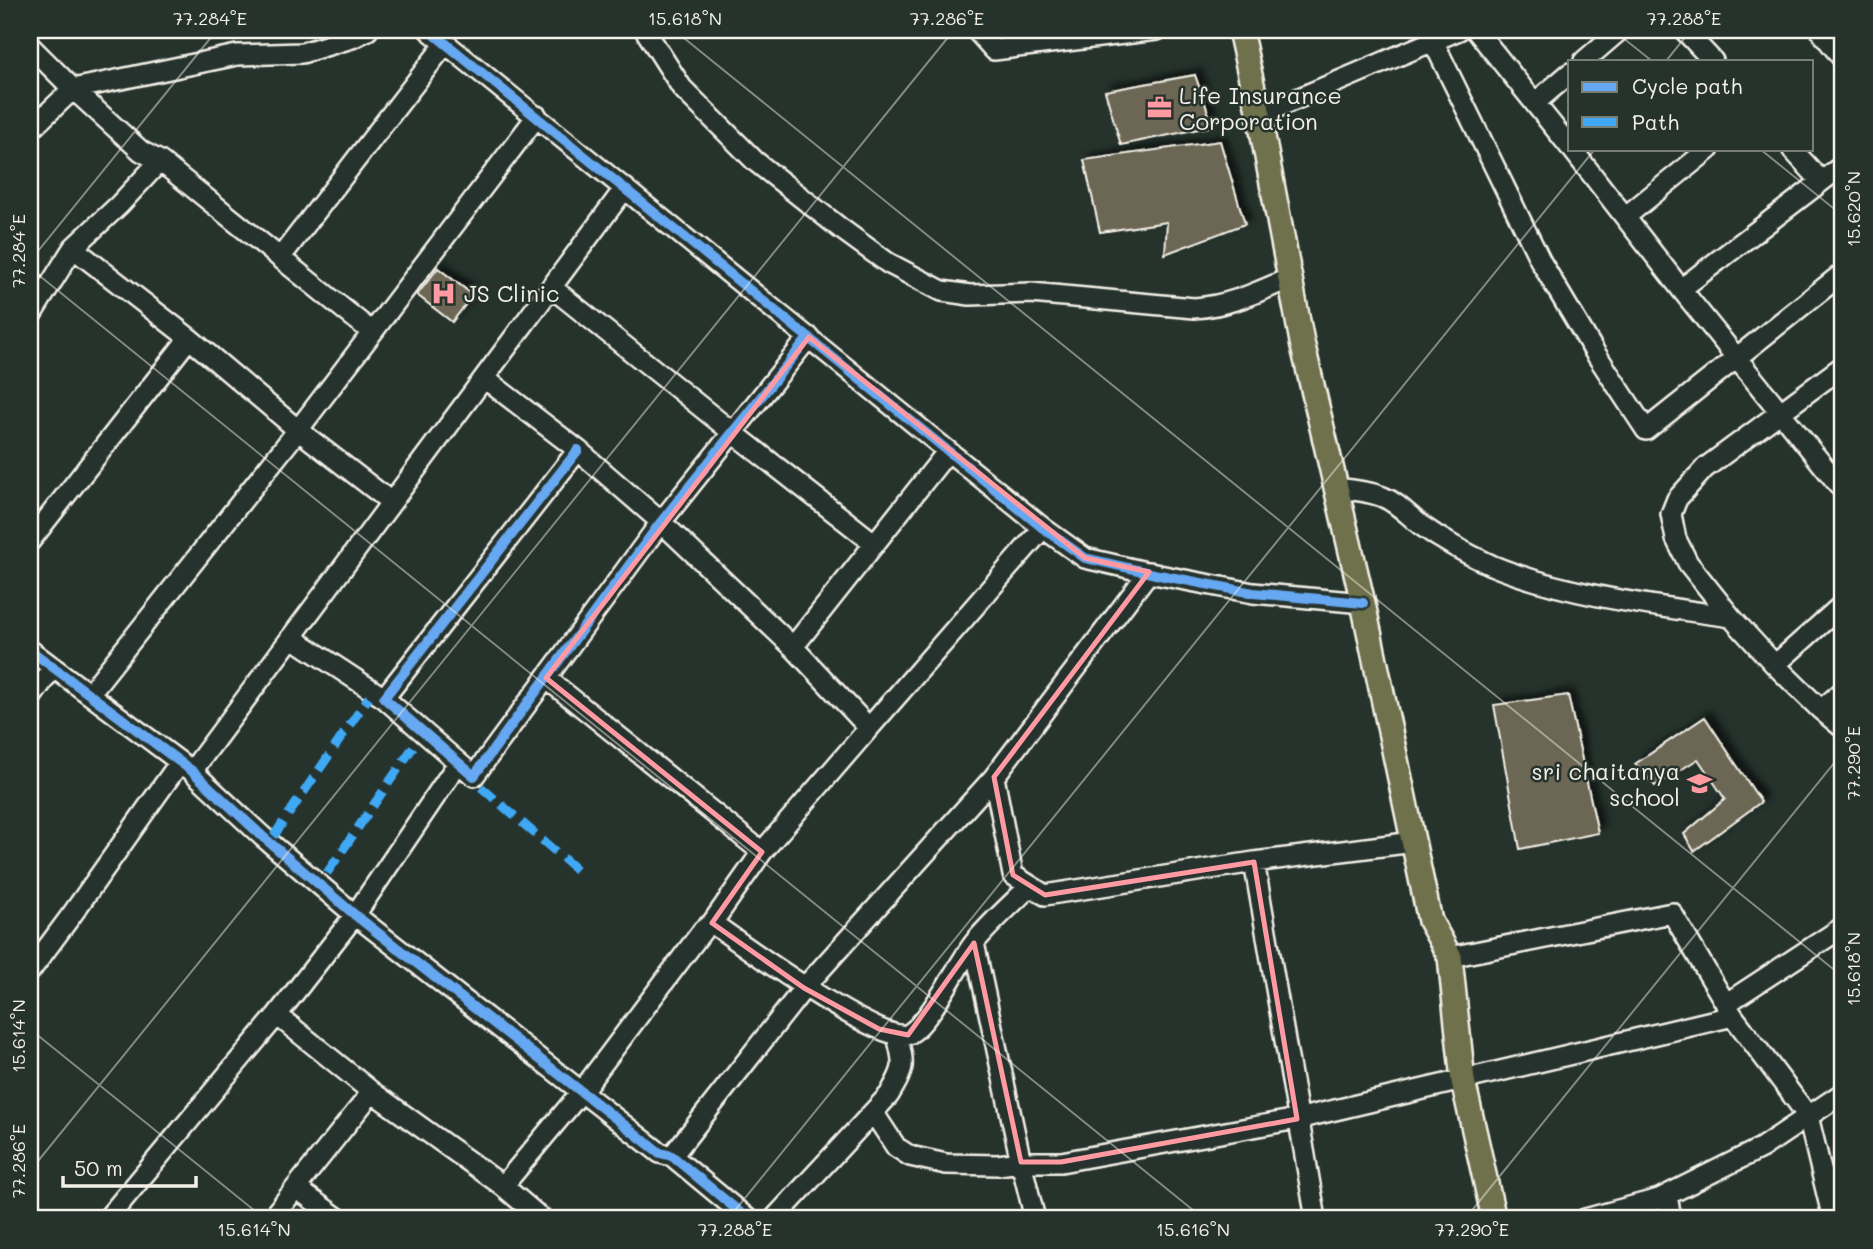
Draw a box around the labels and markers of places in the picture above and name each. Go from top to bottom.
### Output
place label: Life Insurance Corporation [1179,80,1342,136]
office icon: Life Insurance Corporation [1145,94,1173,122]
place label: JS Clinic [464,278,559,308]
hospital icon: JS Clinic [430,279,458,307]
place label: sri chaitanya school [1531,756,1680,812]
school or university icon: sri chaitanya school [1686,770,1714,798]

